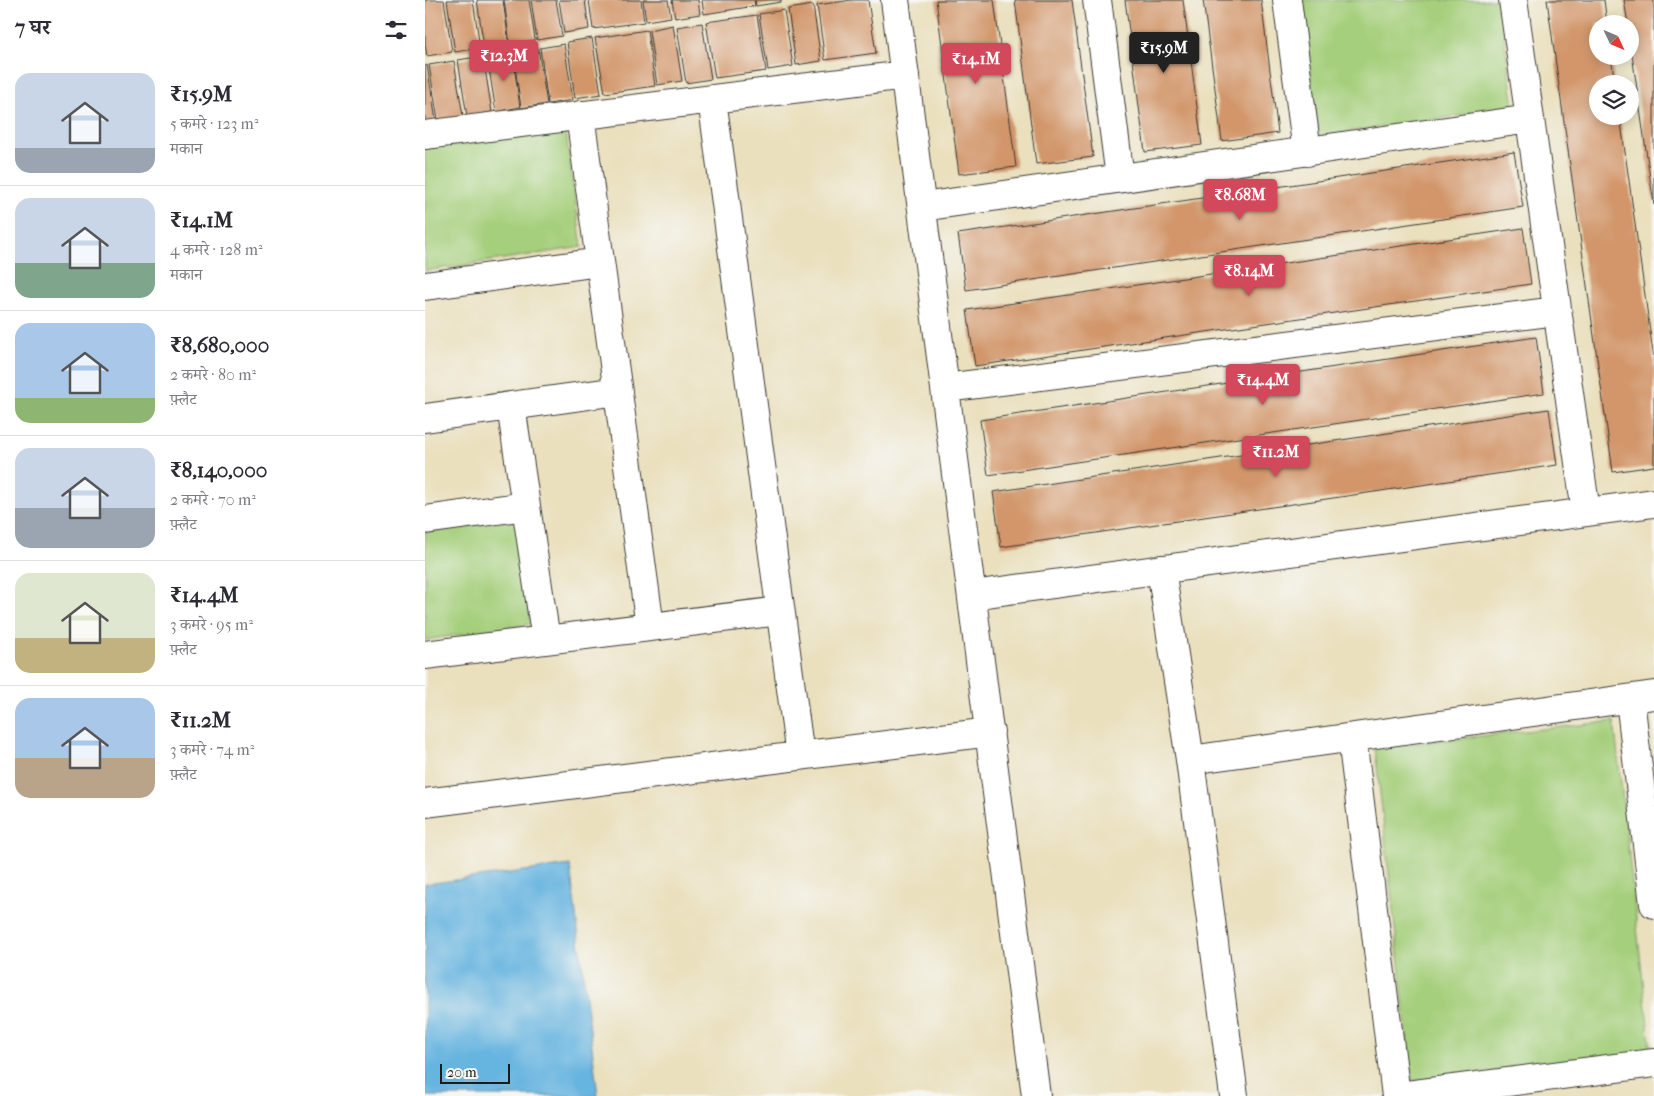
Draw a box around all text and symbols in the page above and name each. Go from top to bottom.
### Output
text: 7 घर [15,15,51,39]
north arrow [1589,15,1639,65]
map controls [1589,15,1639,125]
icon: filters [382,16,410,44]
pin: ₹15.9M [1123,32,1205,74]
text: ₹15.9M [1140,38,1188,57]
pin: ₹12.3M [463,39,545,82]
pin: ₹14.1M [935,42,1017,85]
text: ₹12.3M [480,46,528,65]
text: ₹14.1M [952,49,1000,68]
button: layers [1589,75,1639,125]
text: ₹15.9M [170,82,232,106]
icon: home [55,93,115,153]
text: 5 कमरे · 123 m² [170,114,258,133]
text: मकान [170,139,202,158]
pin: ₹8.68M [1199,178,1281,221]
text: ₹8.68M [1214,185,1266,204]
text: ₹14.1M [170,208,233,232]
icon: home [55,218,115,278]
text: 4 कमरे · 128 m² [170,240,262,259]
pin: ₹8.14M [1208,254,1290,297]
text: ₹8.14M [1224,261,1274,280]
text: मकान [170,265,202,284]
text: ₹8,680,000 [170,333,269,357]
icon: home [55,343,115,403]
pin: ₹14.4M [1222,364,1304,406]
text: 2 कमरे · 80 m² [170,365,256,384]
text: ₹14.4M [1237,370,1289,389]
text: फ़्लैट [170,390,197,409]
pin: ₹11.2M [1235,436,1317,478]
text: ₹11.2M [1253,442,1299,461]
text: ₹8,140,000 [170,458,267,482]
icon: home [55,468,115,528]
text: 2 कमरे · 70 m² [170,490,256,509]
text: फ़्लैट [170,515,197,534]
text: ₹14.4M [170,583,239,607]
icon: home [55,593,115,653]
text: 3 कमरे · 95 m² [170,615,253,634]
text: फ़्लैट [170,640,197,659]
text: ₹11.2M [170,708,231,732]
icon: home [55,718,115,778]
text: 3 कमरे · 74 m² [170,740,254,759]
text: फ़्लैट [170,765,197,784]
scale bar [440,1061,510,1084]
text: 20 m [447,1064,477,1081]

